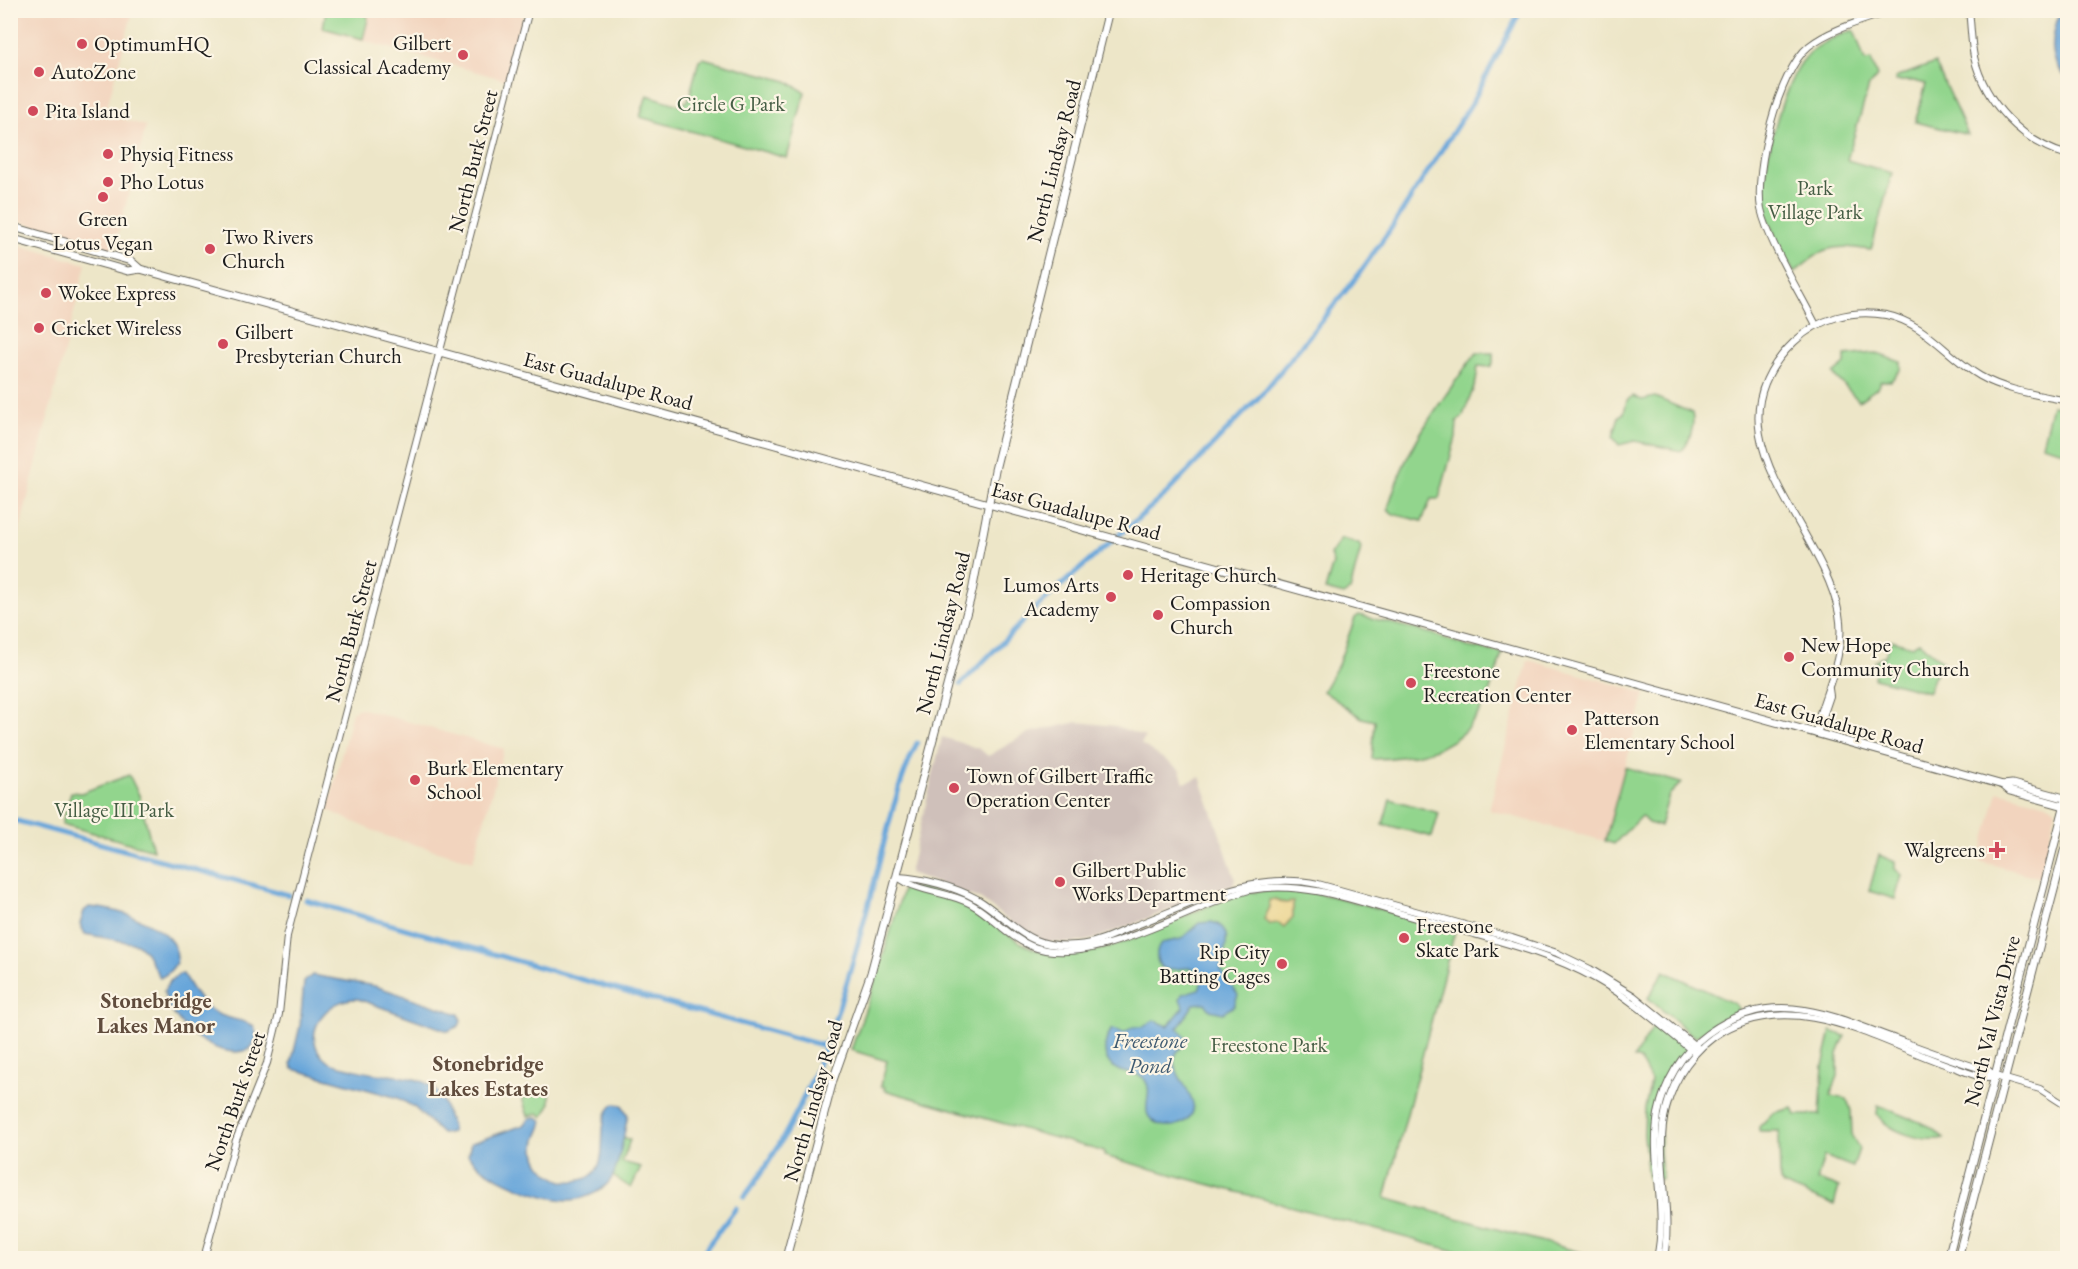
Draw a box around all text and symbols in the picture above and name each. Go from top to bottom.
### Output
place label: Gilbert Classical Academy [303,29,452,80]
place label: OptimumHQ [94,30,212,58]
marker: OptimumHQ [75,37,89,51]
marker: Gilbert Classical Academy [456,48,470,62]
place label: AutoZone [50,58,136,85]
marker: AutoZone [32,65,46,79]
street label: North Lindsay Road [1020,76,1087,245]
street label: North Burk Street [442,86,503,235]
park label: Circle G Park [677,90,786,117]
place label: Pita Island [45,97,130,124]
marker: Pita Island [26,104,40,118]
place label: Physiq Fitness [120,140,233,167]
marker: Physiq Fitness [101,147,115,161]
place label: Pho Lotus [120,168,204,195]
park label: Park Village Park [1768,174,1863,225]
marker: Pho Lotus [101,175,115,189]
marker: Green Lotus Vegan [96,190,110,204]
place label: Green Lotus Vegan [53,205,153,256]
place label: Two Rivers Church [222,223,313,274]
marker: Two Rivers Church [203,242,217,256]
place label: Wokee Express [58,279,176,306]
marker: Wokee Express [39,286,53,300]
place label: Cricket Wireless [51,314,182,341]
place label: Gilbert Presbyterian Church [235,318,402,369]
marker: Cricket Wireless [32,321,46,335]
marker: Gilbert Presbyterian Church [216,337,230,351]
street label: East Guadalupe Road [520,345,696,416]
street label: East Guadalupe Road [988,475,1164,546]
street label: North Lindsay Road [909,548,976,717]
street label: North Burk Street [319,556,383,705]
place label: Heritage Church [1140,561,1277,588]
marker: Heritage Church [1121,568,1135,582]
place label: Lumos Arts Academy [1003,571,1100,622]
place label: Compassion Church [1170,589,1271,640]
marker: Lumos Arts Academy [1104,590,1118,604]
marker: Compassion Church [1151,608,1165,622]
place label: New Hope Community Church [1801,631,1970,682]
marker: New Hope Community Church [1782,650,1796,664]
place label: Freestone Recreation Center [1423,657,1571,708]
marker: Freestone Recreation Center [1404,676,1418,690]
street label: East Guadalupe Road [1752,686,1927,760]
place label: Patterson Elementary School [1584,704,1735,755]
marker: Patterson Elementary School [1565,723,1579,737]
place label: Burk Elementary School [427,754,564,805]
place label: Town of Gilbert Traffic Operation Center [966,762,1153,813]
marker: Burk Elementary School [408,773,422,787]
marker: Town of Gilbert Traffic Operation Center [947,781,961,795]
park label: Village III Park [54,796,175,823]
place label: Walgreens [1904,836,1985,863]
marker: Walgreens [1990,843,2004,857]
place label: Gilbert Public Works Department [1072,856,1226,907]
marker: Gilbert Public Works Department [1053,875,1067,889]
place label: Freestone Skate Park [1416,912,1500,963]
marker: Freestone Skate Park [1397,931,1411,945]
street label: North Val Vista Drive [1957,933,2026,1109]
place label: Rip City Batting Cages [1159,938,1271,989]
marker: Rip City Batting Cages [1275,957,1289,971]
district label: Stonebridge Lakes Manor [97,986,216,1040]
street label: North Lindsay Road [777,1016,849,1185]
water label: Freestone Pond [1112,1026,1188,1080]
street label: North Burk Street [198,1027,271,1174]
park label: Freestone Park [1211,1031,1329,1058]
district label: Stonebridge Lakes Estates [428,1049,548,1103]

